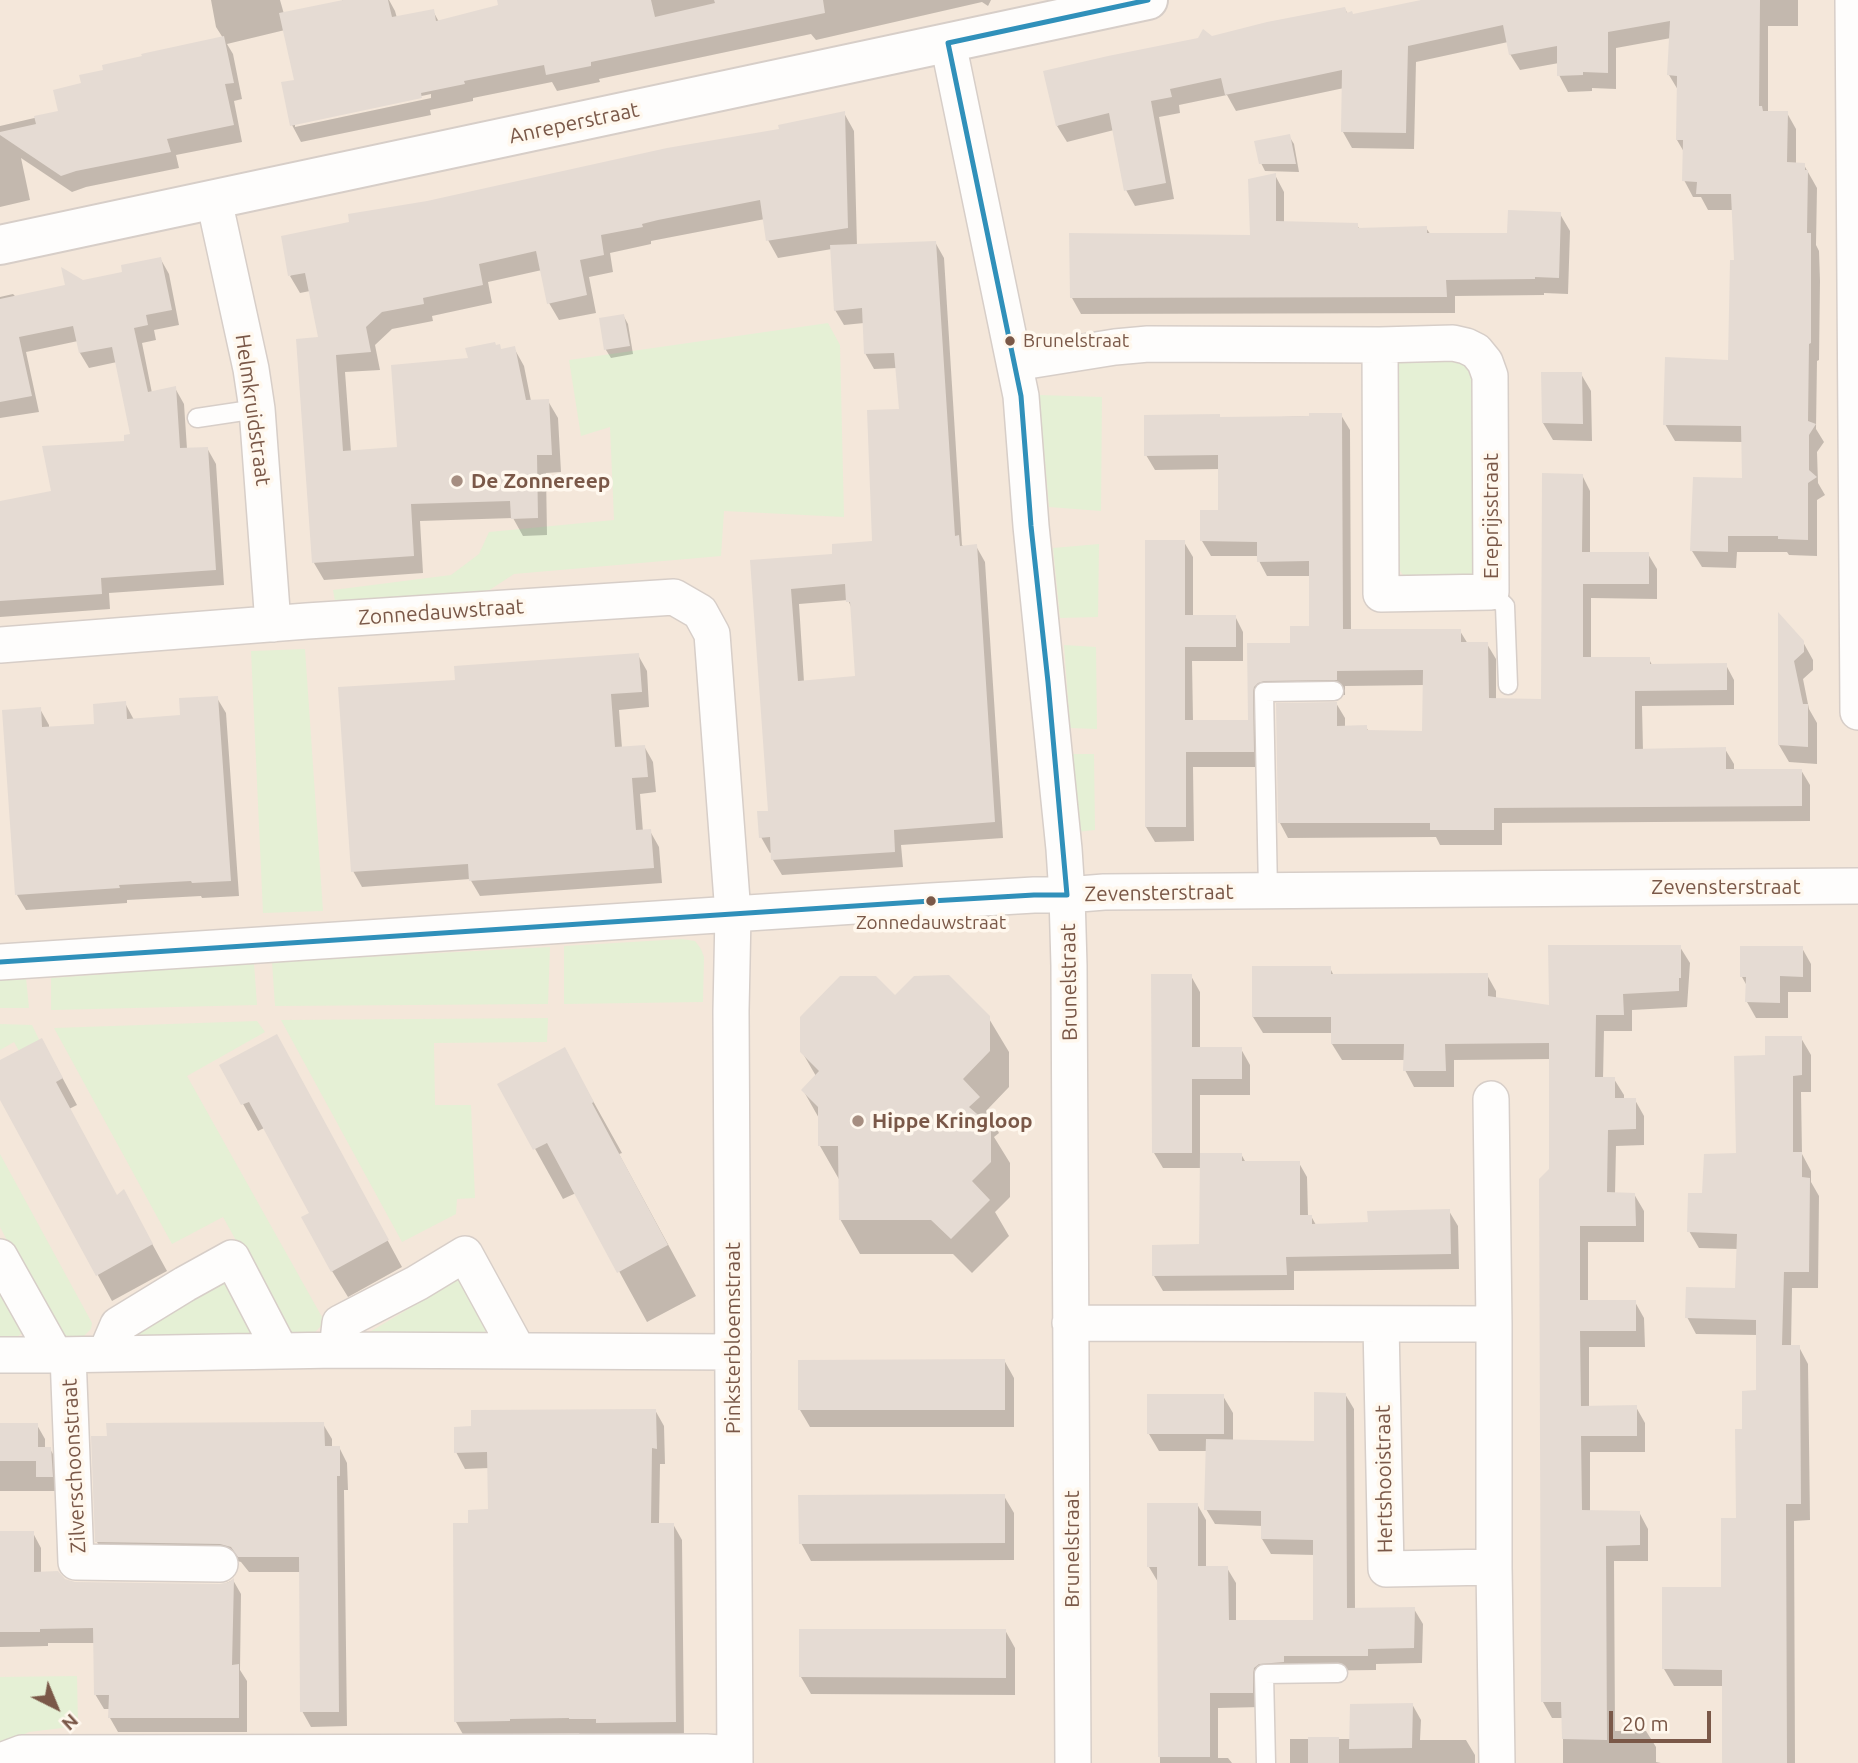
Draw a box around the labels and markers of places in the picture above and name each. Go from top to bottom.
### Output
place label: Brunelstraat [1023,330,1129,352]
marker: Brunelstraat [1003,334,1017,348]
place label: De Zonnereep [471,468,610,494]
marker: De Zonnereep [449,473,465,489]
marker: Zonnedauwstraat [924,894,938,908]
place label: Zonnedauwstraat [856,912,1006,934]
place label: Hippe Kringloop [872,1108,1033,1134]
marker: Hippe Kringloop [850,1113,866,1129]

